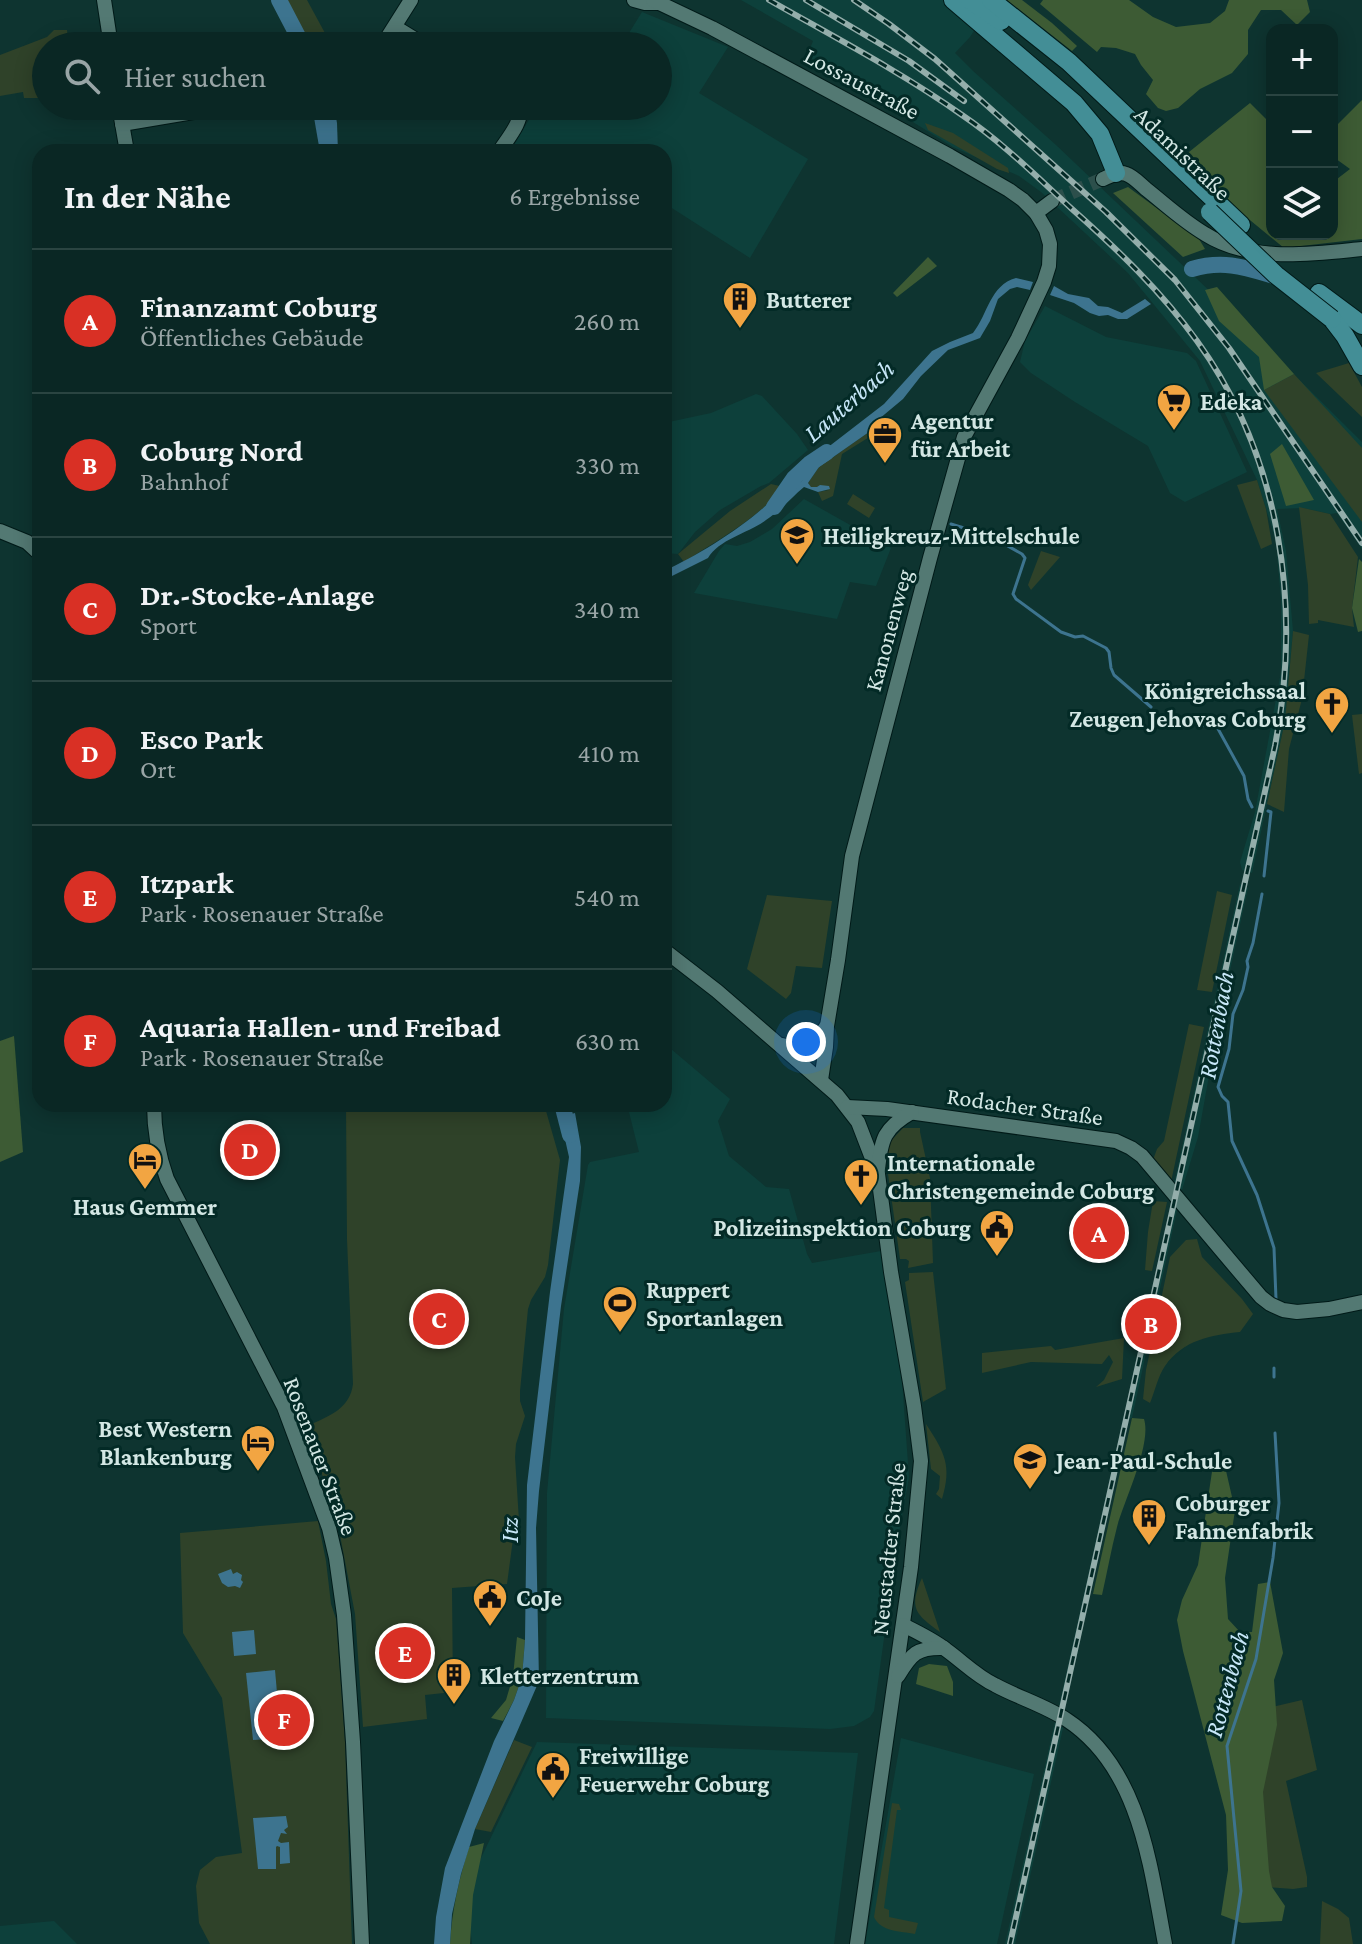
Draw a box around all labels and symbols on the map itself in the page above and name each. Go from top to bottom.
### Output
street label: Lossaustraße [800,41,924,125]
street label: Adamistraße [1129,100,1237,206]
building icon: Butterer [721,280,759,330]
place label: Butterer [766,286,852,313]
water label: Lauterbach [798,354,900,448]
supermarket icon: Edeka [1155,382,1193,432]
place label: Edeka [1200,388,1263,415]
place label: Agentur für Arbeit [910,407,1010,462]
office icon: Agentur für Arbeit [866,415,904,465]
school or university icon: Heiligkreuz-Mittelschule [778,516,816,566]
place label: Heiligkreuz-Mittelschule [823,522,1080,549]
street label: Kanonenweg [859,566,917,694]
place label: Königreichssaal Zeugen Jehovas Coburg [1069,677,1306,732]
church icon: Königreichssaal Zeugen Jehovas Coburg [1313,685,1351,735]
water label: Rottenbach [1192,969,1240,1081]
your location [786,1022,826,1062]
street label: Rodacher Straße [945,1082,1105,1130]
pin: D [224,1120,276,1180]
hotel icon: Haus Gemmer [126,1141,164,1191]
place label: Internationale Christengemeinde Coburg [887,1149,1154,1204]
church icon: Internationale Christengemeinde Coburg [842,1157,880,1207]
place label: Haus Gemmer [73,1193,217,1220]
pin: A [1073,1203,1125,1263]
public building icon: Polizeiinspektion Coburg [978,1208,1016,1258]
place label: Polizeiinspektion Coburg [713,1214,971,1241]
place label: Ruppert Sportanlagen [646,1276,783,1331]
sports icon: Ruppert Sportanlagen [601,1284,639,1334]
pin: C [413,1289,465,1349]
pin: B [1125,1294,1177,1354]
street label: Rosenauer Straße [278,1373,364,1539]
place label: Best Western Blankenburg [98,1415,232,1470]
hotel icon: Best Western Blankenburg [239,1423,277,1473]
school or university icon: Jean-Paul-Schule [1011,1441,1049,1491]
place label: Jean-Paul-Schule [1053,1447,1232,1474]
street label: Neustadter Straße [866,1461,910,1637]
place label: Coburger Fahnenfabrik [1175,1489,1314,1544]
building icon: Coburger Fahnenfabrik [1130,1497,1168,1547]
water label: Itz [495,1517,524,1543]
public building icon: CoJe [471,1578,509,1628]
place label: CoJe [516,1584,562,1611]
pin: E [379,1623,431,1683]
water label: Rottenbach [1199,1628,1255,1740]
building icon: Kletterzentrum [435,1656,473,1706]
place label: Kletterzentrum [480,1662,640,1689]
pin: F [258,1690,310,1750]
place label: Freiwillige Feuerwehr Coburg [579,1742,769,1797]
public building icon: Freiwillige Feuerwehr Coburg [534,1750,572,1800]

